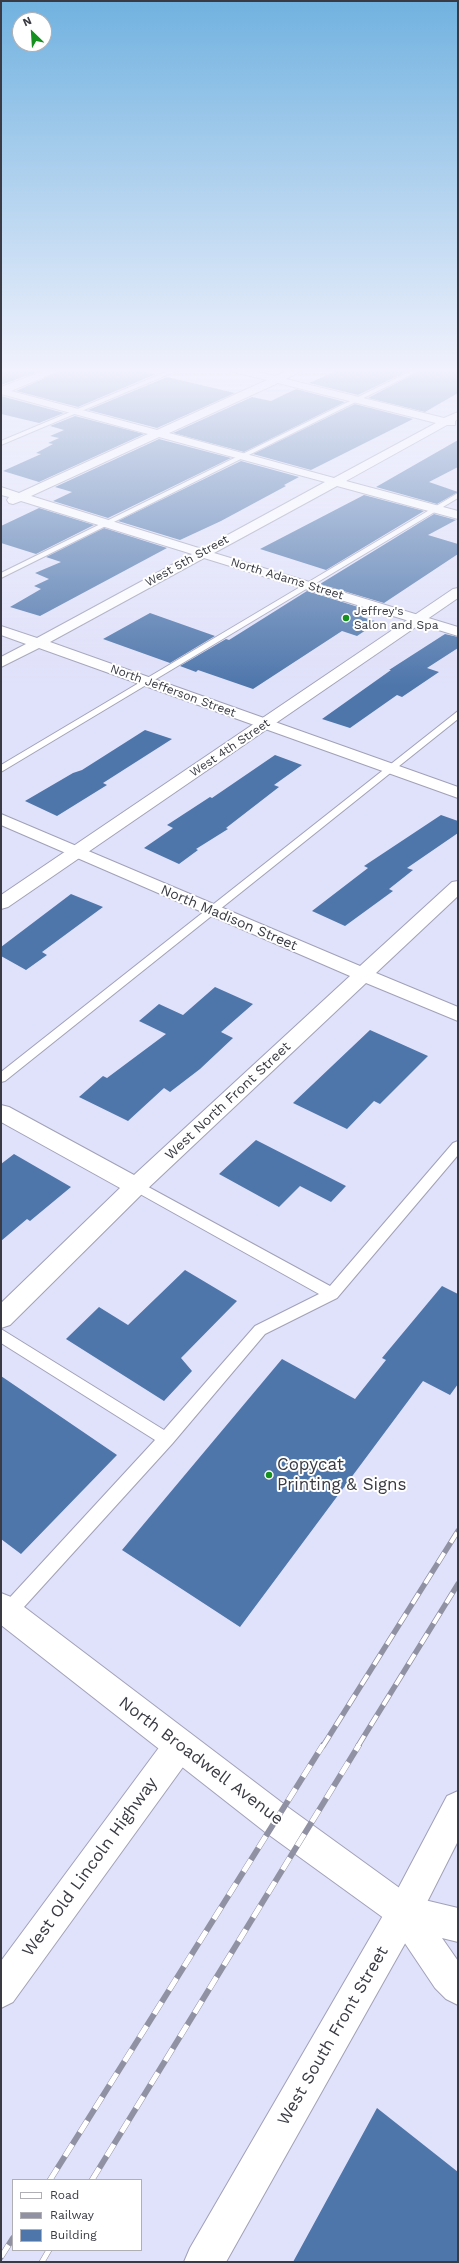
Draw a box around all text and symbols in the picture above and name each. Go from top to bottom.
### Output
north arrow [12,12,52,52]
text: N [21,14,34,29]
street label: West 5th Street [143,532,231,590]
street label: North Adams Street [229,555,345,603]
place label: Jeffrey's Salon and Spa [354,604,439,632]
marker: Jeffrey's Salon and Spa [341,613,351,623]
street label: North Jefferson Street [108,662,238,720]
street label: West 4th Street [187,716,273,780]
street label: North Madison Street [158,882,300,954]
street label: West North Front Street [162,1038,294,1164]
place label: Copycat Printing & Signs [277,1455,406,1495]
marker: Copycat Printing & Signs [264,1470,274,1480]
street label: North Broadwell Avenue [115,1692,287,1830]
street label: West Old Lincoln Highway [18,1773,162,1961]
street label: West South Front Street [273,1943,393,2129]
legend [12,2179,142,2251]
text: Road [50,2188,79,2202]
text: Railway [50,2208,94,2222]
text: Building [50,2228,97,2242]

